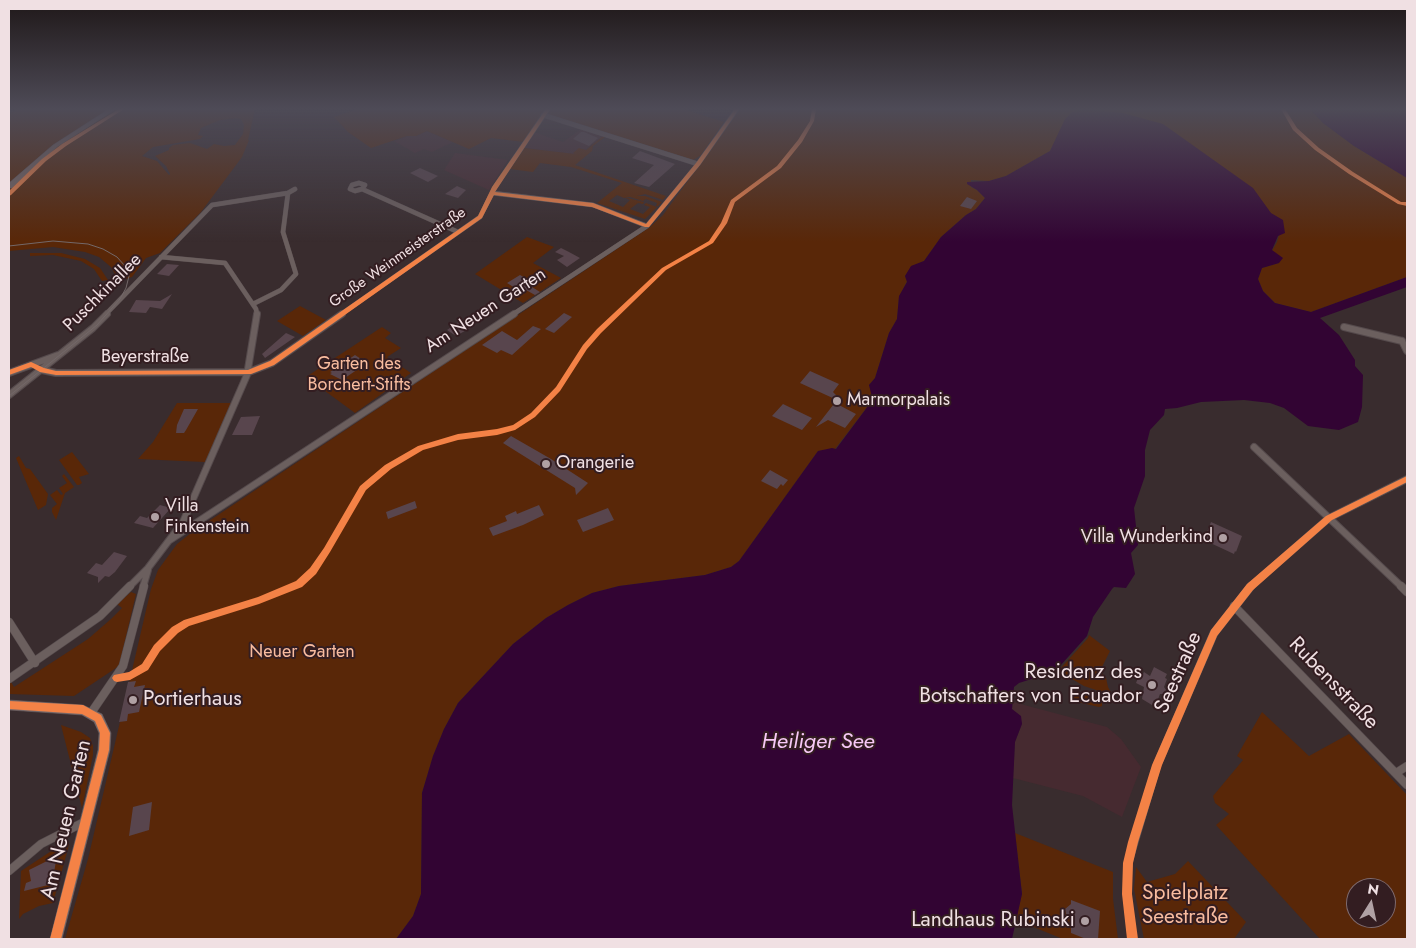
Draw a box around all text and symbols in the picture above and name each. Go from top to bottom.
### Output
street label: Große Weinmeisterstraße [326,204,470,312]
street label: Puschkinallee [59,249,147,337]
street label: Am Neuen Garten [421,264,551,358]
street label: Beyerstraße [101,347,189,369]
park label: Garten des Borchert-Stifts [308,354,410,396]
place label: Marmorpalais [847,390,950,412]
marker: Marmorpalais [831,395,843,407]
place label: Orangerie [556,453,634,475]
marker: Orangerie [540,458,552,470]
place label: Villa Finkenstein [165,496,249,538]
marker: Villa Finkenstein [149,511,161,523]
place label: Villa Wunderkind [1081,527,1213,549]
marker: Villa Wunderkind [1217,532,1229,544]
street label: Seestraße [1150,628,1208,718]
street label: Rubensstraße [1283,633,1383,735]
park label: Neuer Garten [249,642,355,664]
place label: Residenz des Botschafters von Ecuador [919,660,1142,710]
marker: Residenz des Botschafters von Ecuador [1146,679,1158,691]
place label: Portierhaus [143,687,242,713]
marker: Portierhaus [127,694,139,706]
water label: Heiliger See [761,730,875,756]
street label: Am Neuen Garten [36,738,98,902]
north arrow [1346,878,1396,928]
text: N [1366,878,1381,900]
park label: Spielplatz Seestraße [1142,881,1228,931]
place label: Landhaus Rubinski [911,908,1075,934]
marker: Landhaus Rubinski [1079,915,1091,927]

